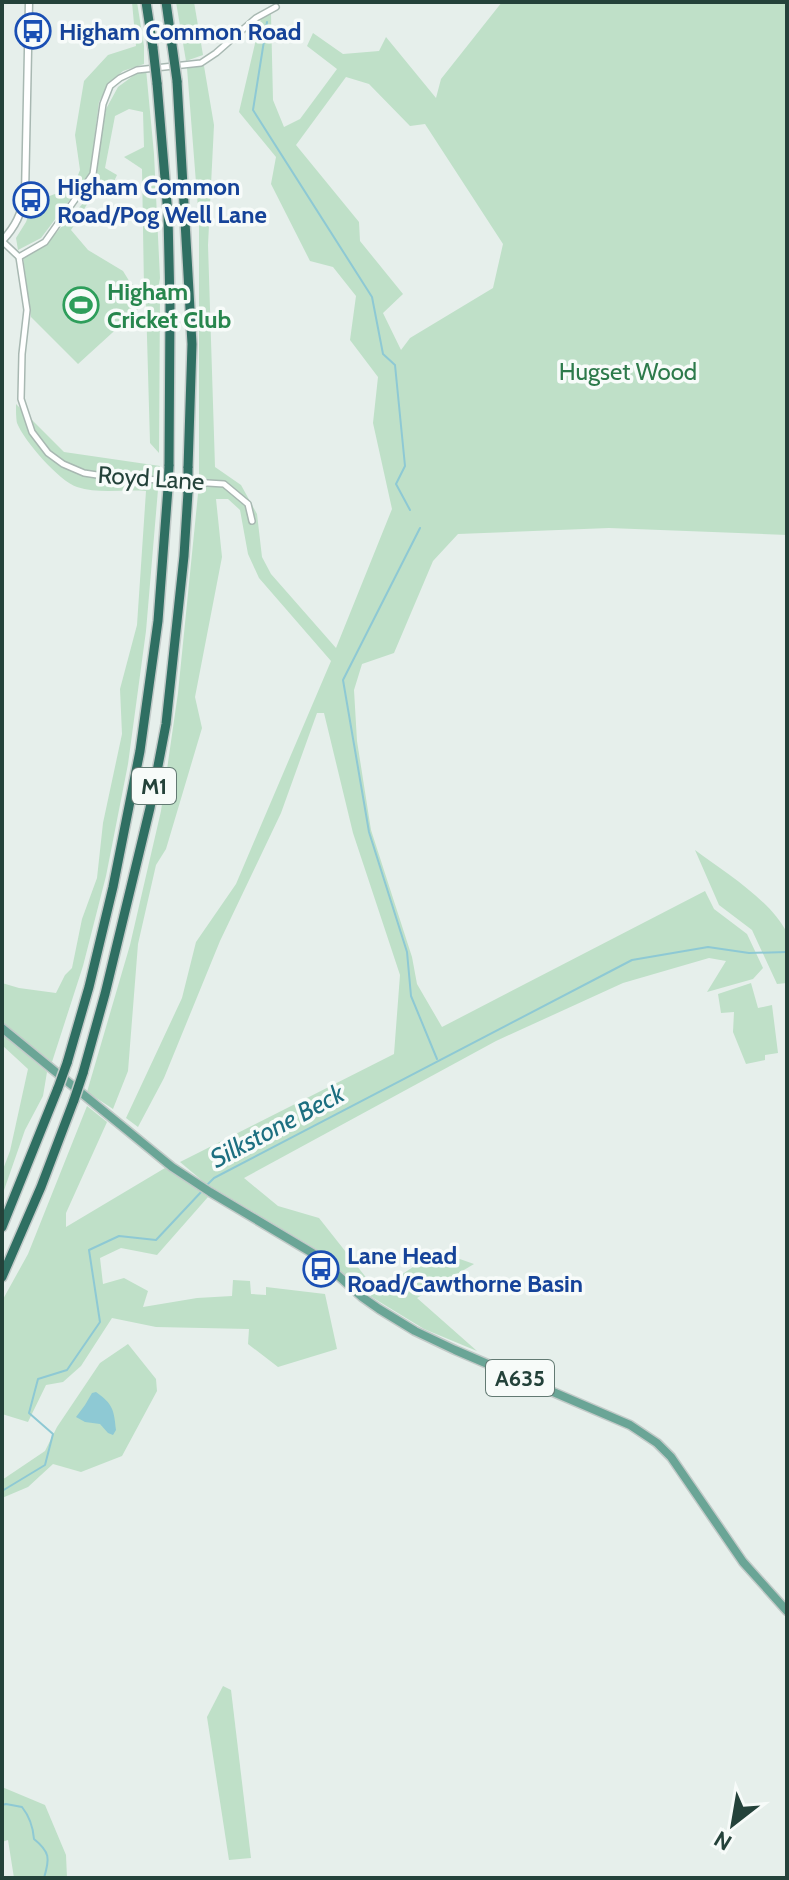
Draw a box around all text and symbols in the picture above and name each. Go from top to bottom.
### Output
bus stop icon: Higham Common Road [14,12,52,50]
place label: Higham Common Road [59,17,302,46]
place label: Higham Common Road/Pog Well Lane [57,172,267,229]
bus stop icon: Higham Common Road/Pog Well Lane [12,181,50,219]
place label: Higham Cricket Club [107,277,231,334]
sports icon: Higham Cricket Club [62,286,100,324]
park label: Hugset Wood [559,357,697,386]
street label: Royd Lane [97,460,205,496]
road number: M1 [132,768,176,804]
water label: Silkstone Beck [204,1077,350,1175]
place label: Lane Head Road/Cawthorne Basin [347,1241,583,1298]
bus stop icon: Lane Head Road/Cawthorne Basin [302,1250,340,1288]
road number: A635 [486,1360,554,1396]
north arrow [693,1784,773,1864]
text: N [709,1825,737,1856]

